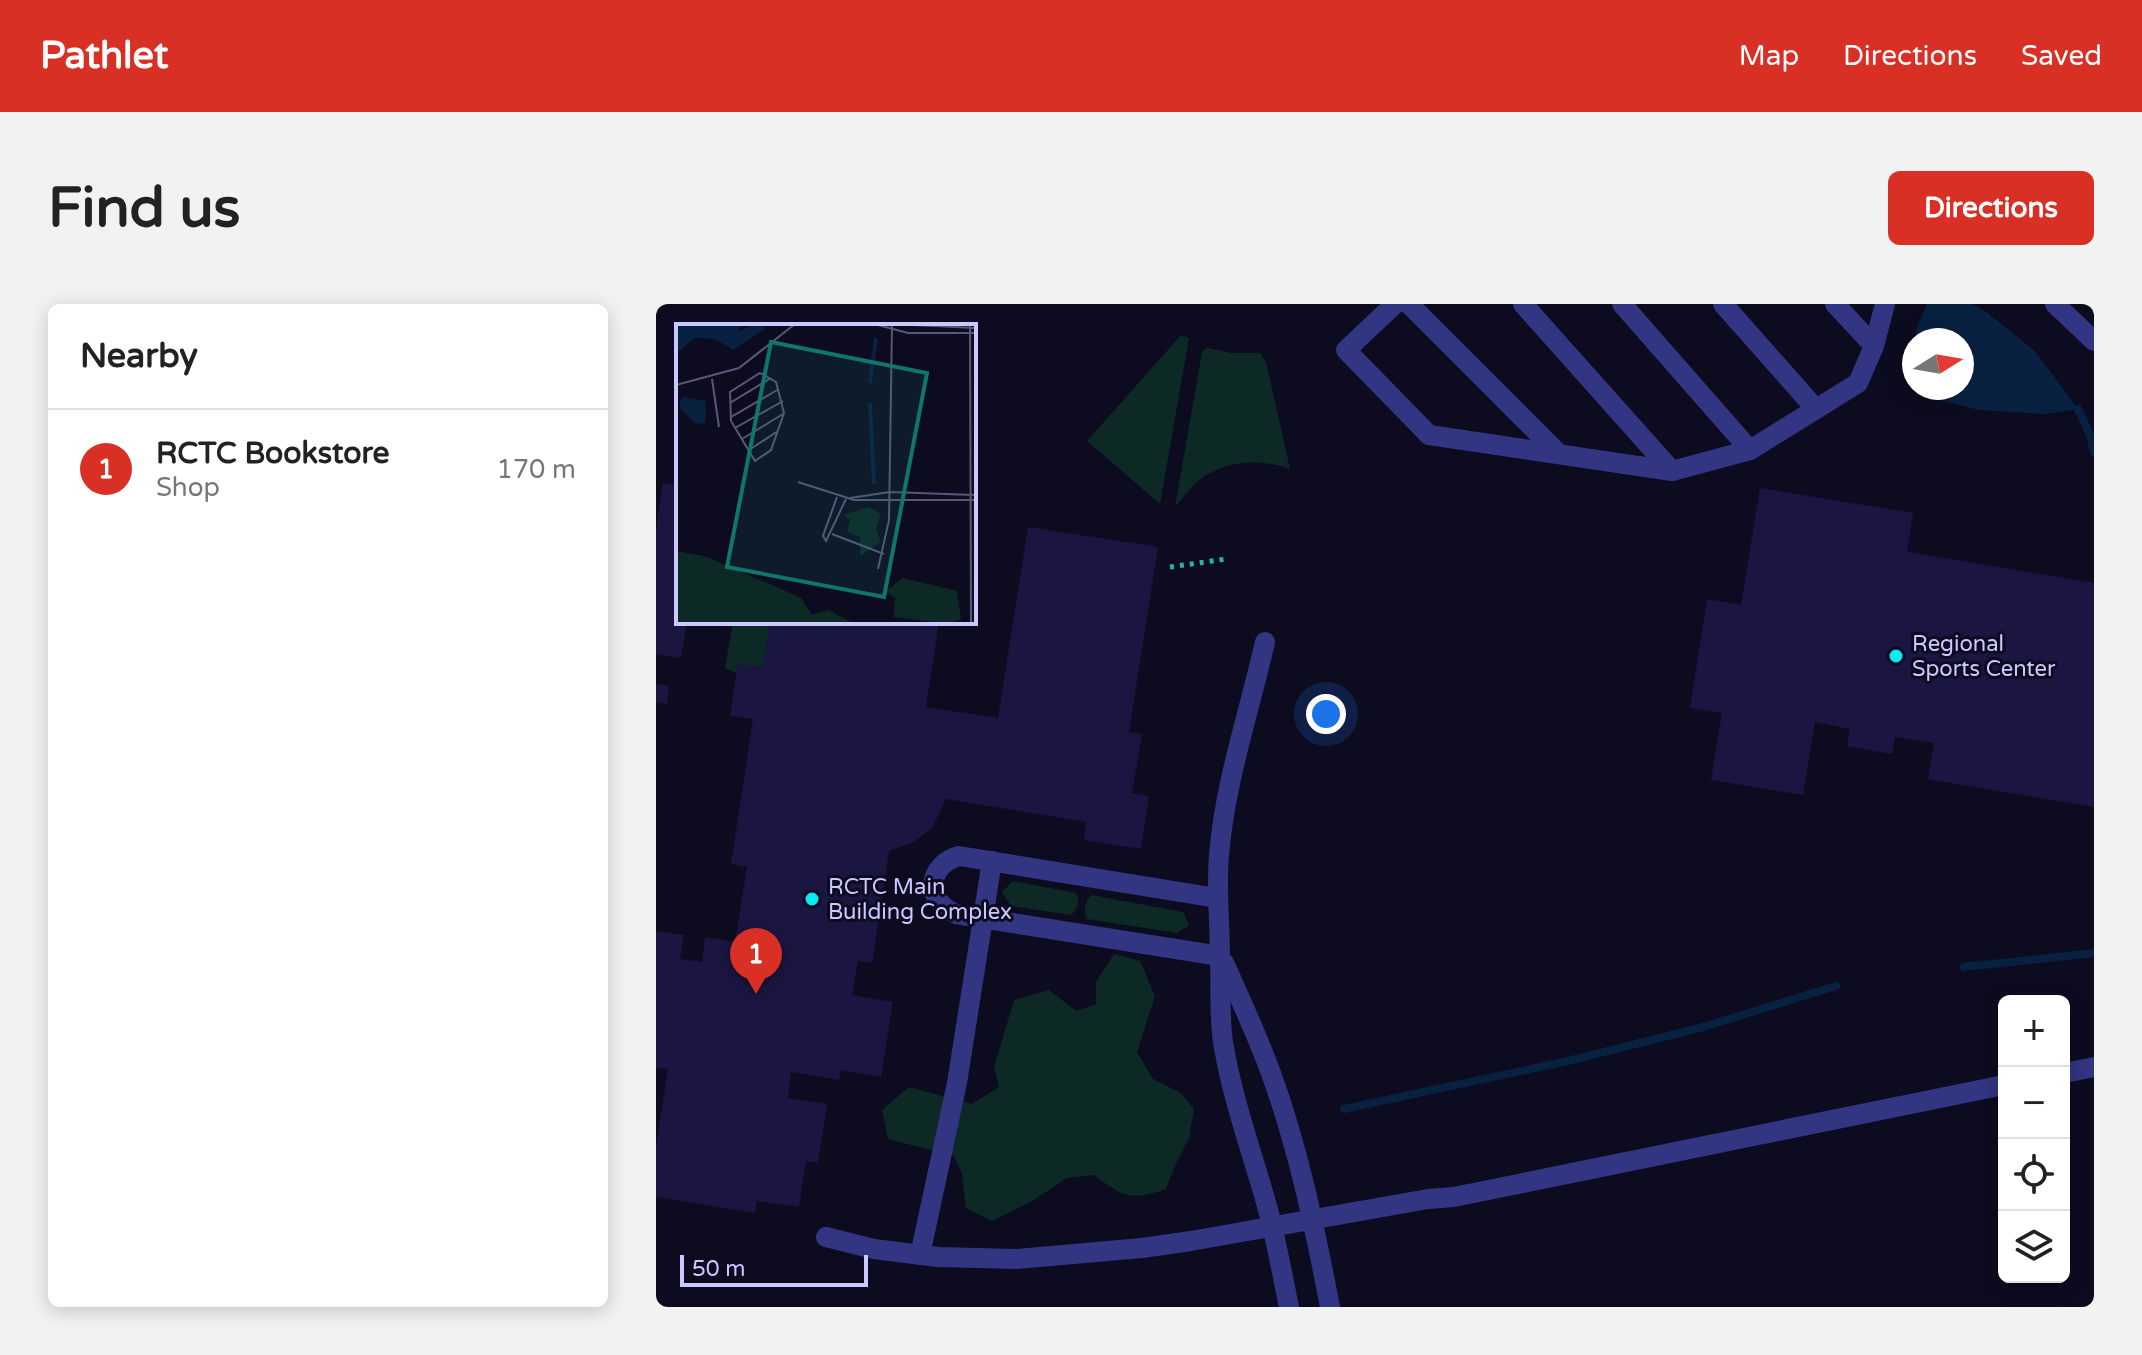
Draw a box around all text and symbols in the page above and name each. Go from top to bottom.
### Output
text: Pathlet [40,33,169,79]
text: Map [1739,39,1799,73]
text: Directions [1843,39,1977,73]
text: Saved [2021,39,2102,73]
button: Directions [1888,171,2094,245]
text: Find us [48,175,240,242]
inset map [676,324,976,624]
north arrow [1902,328,1974,400]
text: Nearby [80,336,198,377]
text: RCTC Bookstore [156,435,390,472]
text: 1 [98,454,114,485]
text: 170 m [496,454,576,485]
text: Shop [156,472,220,503]
place label: Regional Sports Center [1912,631,2056,682]
marker: Regional Sports Center [1887,647,1905,665]
your location [1306,694,1346,734]
place label: RCTC Main Building Complex [828,874,1012,925]
marker: RCTC Main Building Complex [803,890,821,908]
pin: 1 [730,928,782,994]
map controls [1998,995,2070,1283]
button: + [1998,995,2070,1067]
button: − [1998,1067,2070,1139]
button: locate [1998,1139,2070,1211]
button: layers [1998,1211,2070,1283]
scale bar [680,1251,868,1287]
text: 50 m [692,1256,746,1282]

